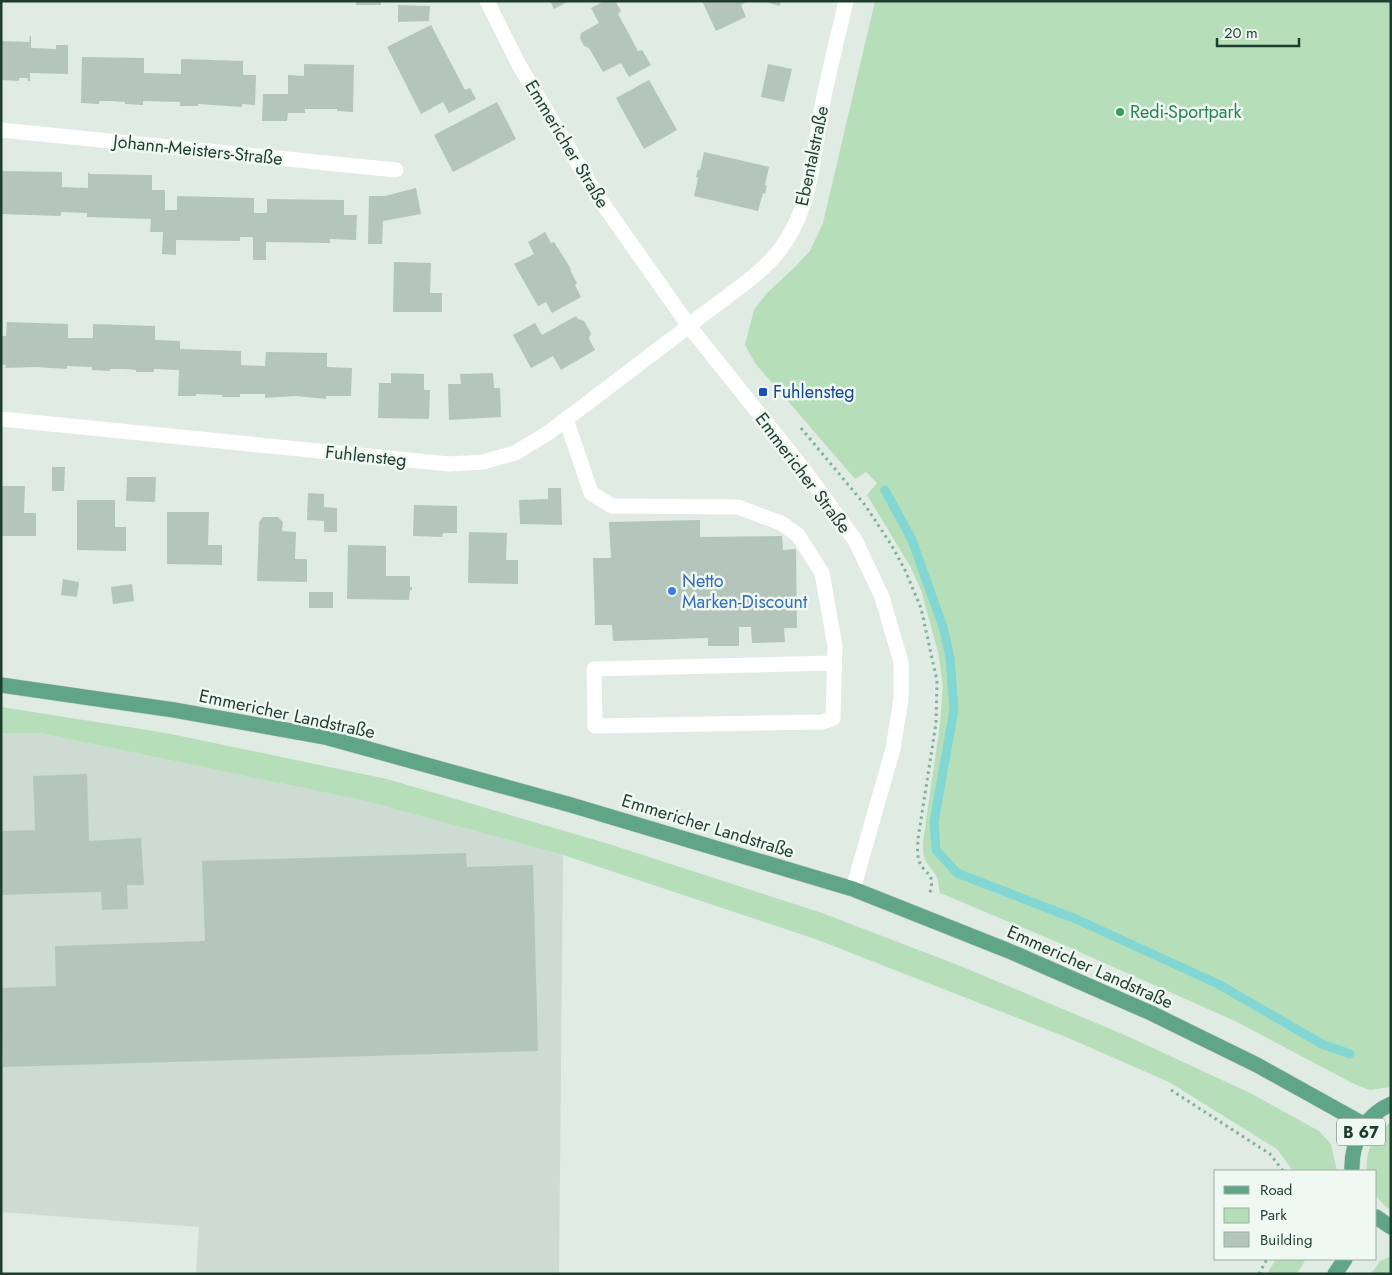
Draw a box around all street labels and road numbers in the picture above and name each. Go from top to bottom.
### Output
street label: Emmericher Straße [518,75,616,213]
street label: Ebentalstraße [789,103,835,209]
street label: Johann-Meisters-Straße [110,128,284,172]
street label: Emmericher Straße [749,407,857,539]
street label: Fuhlensteg [324,439,408,473]
street label: Emmericher Landstraße [197,683,377,745]
street label: Emmericher Landstraße [618,787,798,865]
street label: Emmericher Landstraße [1003,919,1177,1015]
road number: B 67 [1337,1118,1385,1146]

